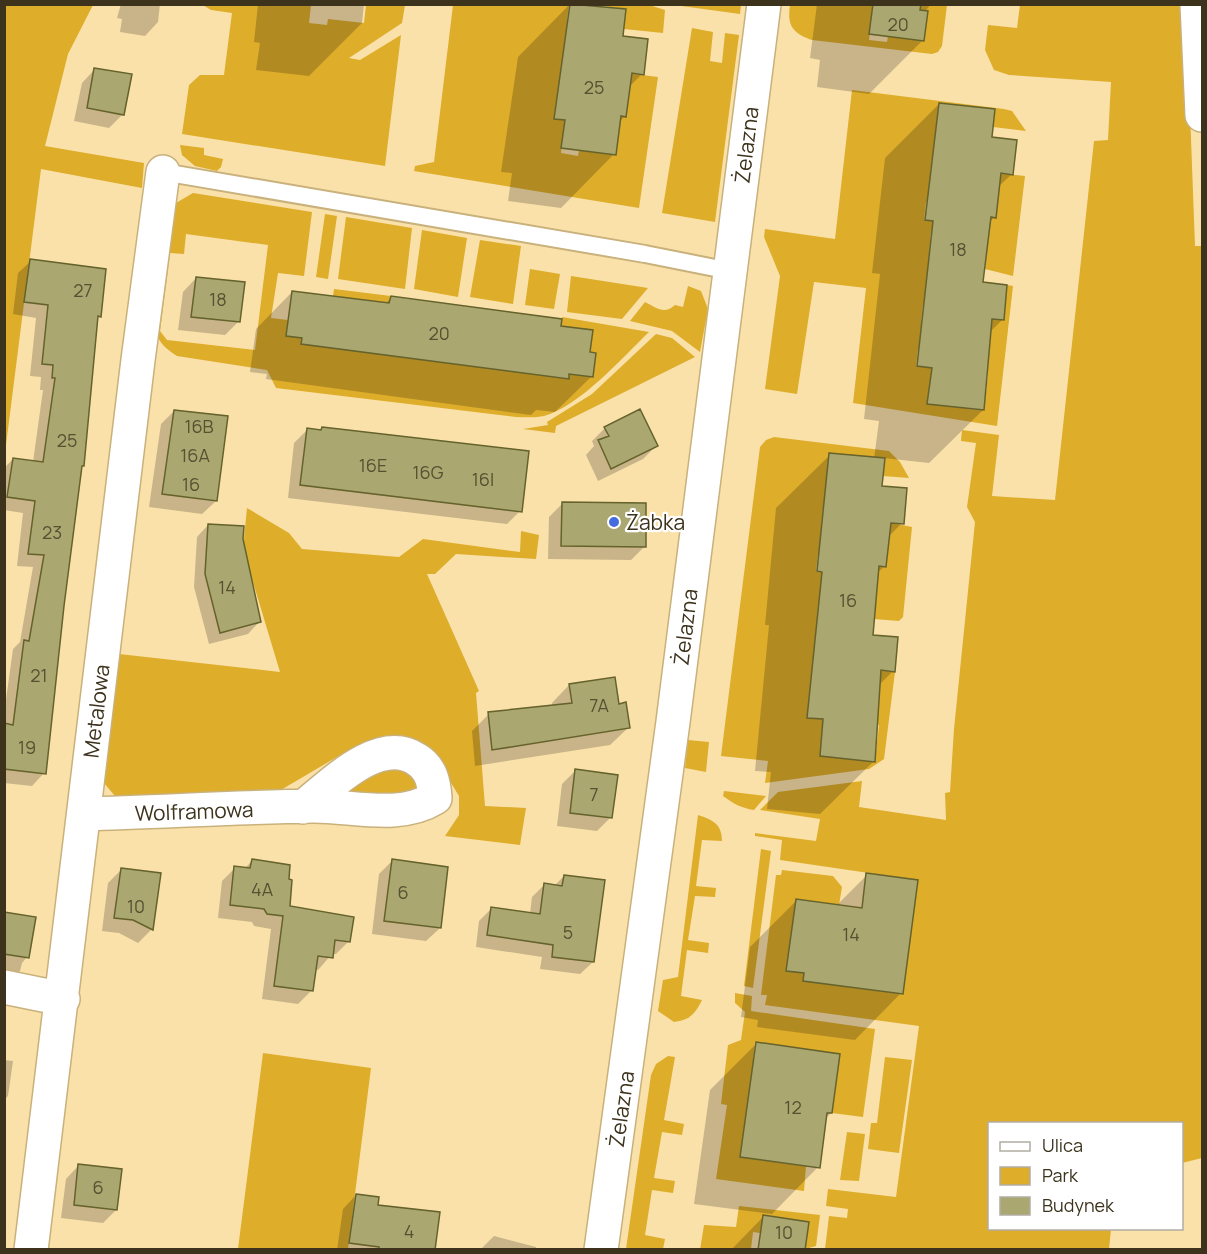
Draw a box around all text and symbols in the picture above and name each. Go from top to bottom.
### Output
house number: 20 [887,12,909,36]
house number: 25 [584,75,604,99]
street label: Żelazna [727,105,765,185]
house number: 18 [949,237,967,261]
house number: 27 [73,278,93,302]
house number: 18 [209,287,227,311]
house number: 20 [428,321,450,345]
house number: 16B [184,414,214,438]
house number: 25 [57,428,77,452]
house number: 16A [180,443,210,467]
house number: 16E [359,453,387,477]
house number: 16G [413,460,444,484]
house number: 16I [472,467,494,491]
house number: 16 [182,472,200,496]
place label: Żabka [626,508,685,536]
marker: Żabka [607,515,621,529]
house number: 23 [42,520,62,544]
house number: 14 [218,575,236,599]
street label: Żelazna [666,587,704,667]
house number: 16 [839,588,857,612]
house number: 21 [30,663,48,687]
street label: Metalowa [76,663,116,759]
house number: 7A [589,693,609,717]
house number: 19 [18,735,36,759]
house number: 7 [589,782,599,806]
street label: Wolframowa [134,795,254,827]
house number: 4A [251,877,274,901]
house number: 6 [397,880,409,904]
house number: 10 [127,894,145,918]
house number: 5 [563,920,573,944]
house number: 14 [842,922,860,946]
street label: Żelazna [602,1069,640,1149]
house number: 12 [784,1095,802,1119]
legend [988,1122,1183,1230]
text: Ulica [1042,1133,1083,1157]
text: Park [1042,1163,1079,1187]
house number: 6 [92,1175,104,1199]
text: Budynek [1042,1193,1115,1217]
house number: 4 [404,1219,414,1243]
house number: 10 [775,1220,793,1244]

